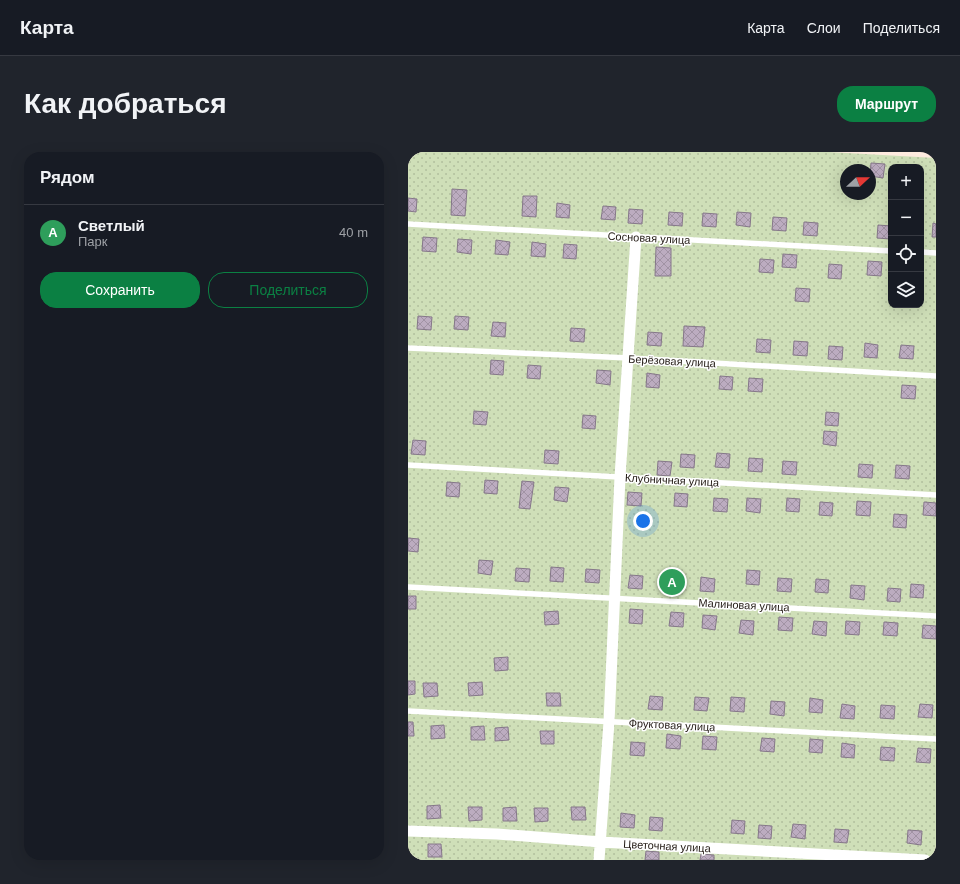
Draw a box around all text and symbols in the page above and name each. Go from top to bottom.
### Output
text: Карта [20,17,74,38]
text: Карта [747,20,785,36]
text: Слои [807,20,841,36]
text: Поделиться [863,20,940,36]
button: Маршрут [837,86,936,122]
text: Как добраться [24,88,226,119]
north arrow [840,164,876,200]
map controls [888,164,924,308]
button: + [888,164,924,200]
text: Рядом [40,168,95,187]
button: − [888,200,924,236]
text: Светлый [78,217,145,234]
text: A [48,225,58,240]
text: 40 m [339,225,368,240]
street label: Сосновая улица [607,230,692,246]
text: Парк [78,234,108,249]
button: locate [888,236,924,272]
button: Сохранить [40,272,200,308]
button: Поделиться [208,272,368,308]
button: layers [888,272,924,308]
street label: Берёзовая улица [628,353,717,369]
street label: Клубничная улица [625,472,720,489]
your location [633,511,653,531]
pin: A [659,567,685,597]
street label: Малиновая улица [698,597,791,613]
street label: Фруктовая улица [628,717,717,733]
street label: Цветочная улица [623,838,712,854]

